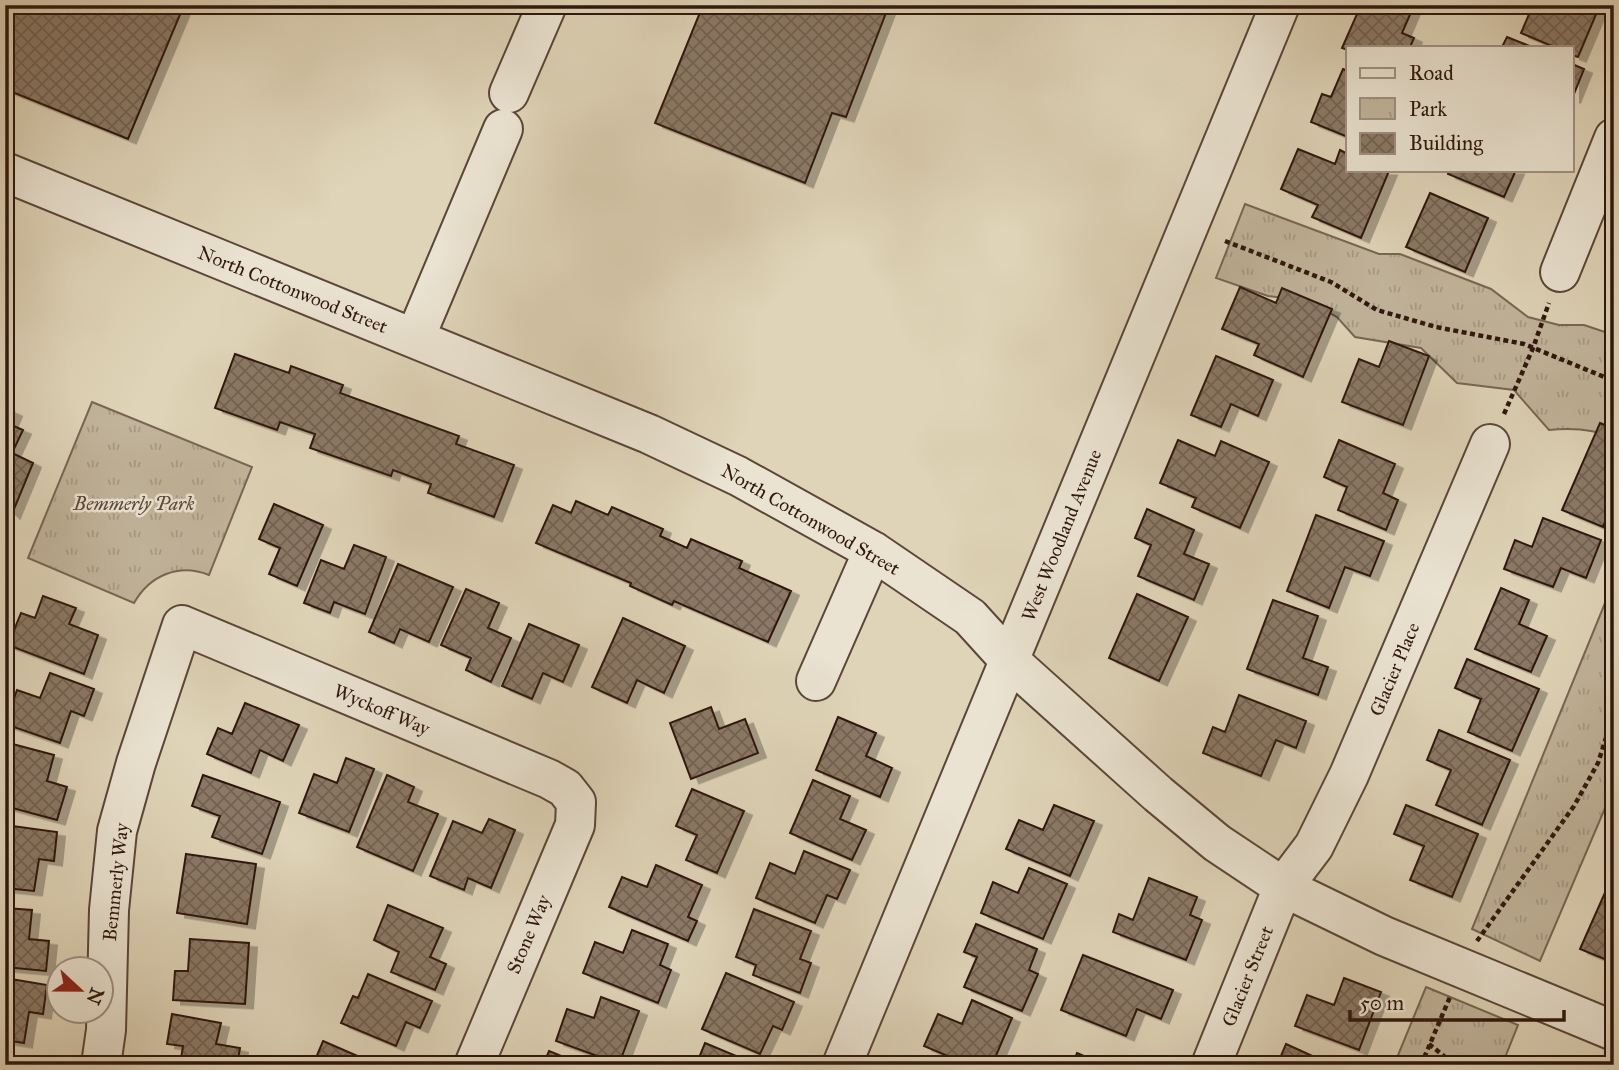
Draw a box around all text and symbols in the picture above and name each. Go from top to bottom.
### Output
legend [1346,46,1574,172]
text: Road [1409,60,1454,86]
text: Park [1409,96,1447,122]
text: Building [1409,130,1483,156]
street label: North Cottonwood Street [195,241,391,338]
street label: West Woodland Avenue [1016,446,1106,624]
street label: North Cottonwood Street [717,459,904,580]
park label: Bemmerly Park [73,492,195,515]
street label: Glacier Place [1364,619,1424,719]
street label: Wyckoff Way [330,679,434,740]
street label: Bemmerly Way [98,821,133,942]
street label: Stone Way [502,890,556,977]
street label: Glacier Street [1217,922,1278,1030]
north arrow [46,954,116,1024]
scale bar [1350,979,1563,1023]
text: N [82,984,109,1008]
text: 50 m [1360,990,1405,1016]

